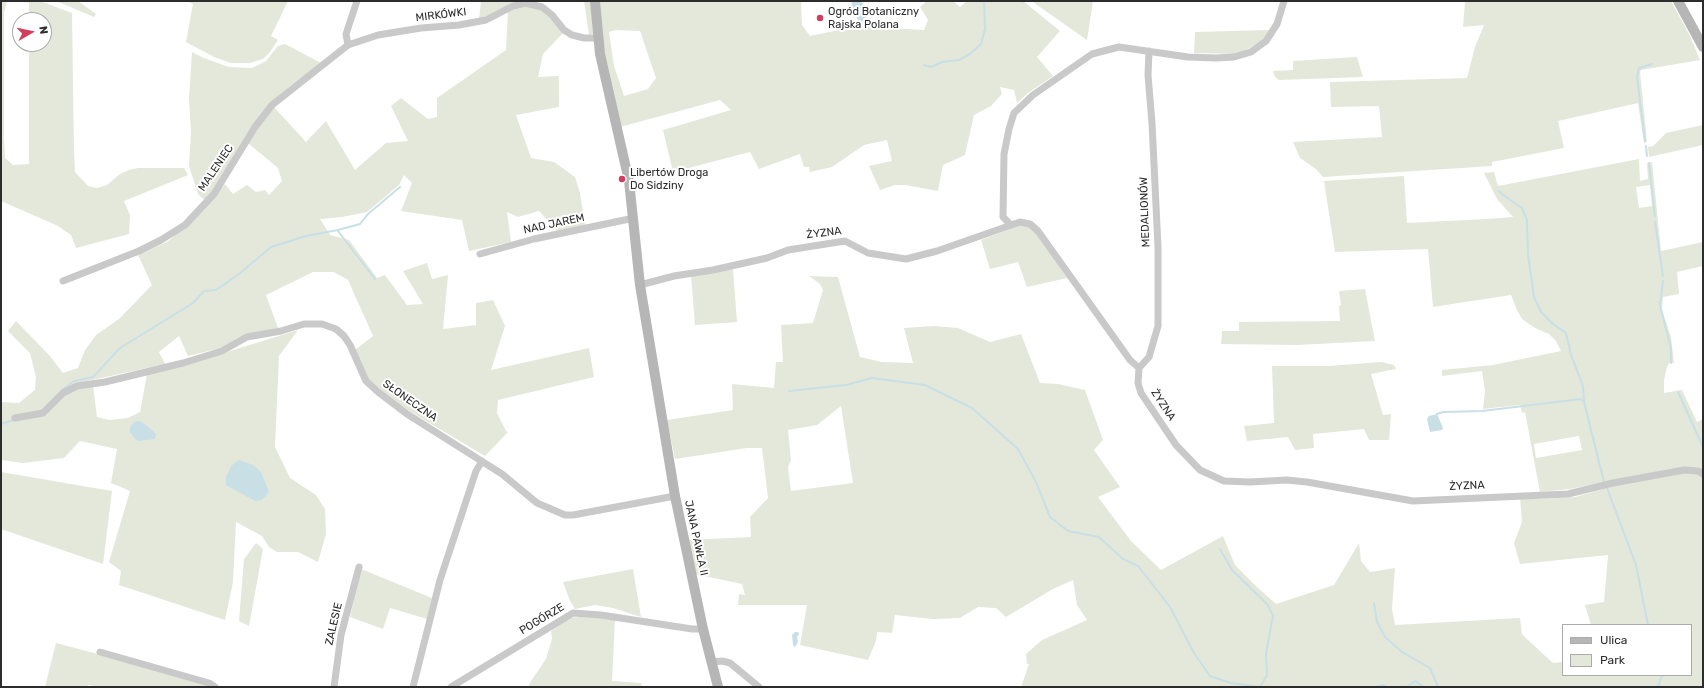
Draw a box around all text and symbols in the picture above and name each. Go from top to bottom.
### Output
street label: MIRKÓWKI [415,5,467,25]
place label: Ogród Botaniczny Rajska Polana [828,5,919,31]
north arrow [12,12,52,52]
marker: Ogród Botaniczny Rajska Polana [815,13,825,23]
text: N [36,25,50,35]
street label: MALENIEC [196,142,236,194]
place label: Libertów Droga Do Sidziny [630,166,708,192]
marker: Libertów Droga Do Sidziny [617,174,627,184]
street label: MEDALIONÓW [1137,176,1153,248]
street label: NAD JAREM [522,211,586,237]
street label: ŻYZNA [806,224,842,242]
street label: SŁONECZNA [380,377,440,425]
street label: ŻYZNA [1148,387,1178,423]
street label: ŻYZNA [1449,478,1485,494]
street label: JANA PAWŁA II [682,499,710,577]
street label: POGÓRZE [517,600,567,638]
street label: ZALESIE [323,601,345,647]
legend [1562,624,1692,676]
text: Ulica [1600,633,1627,647]
text: Park [1600,653,1625,667]

